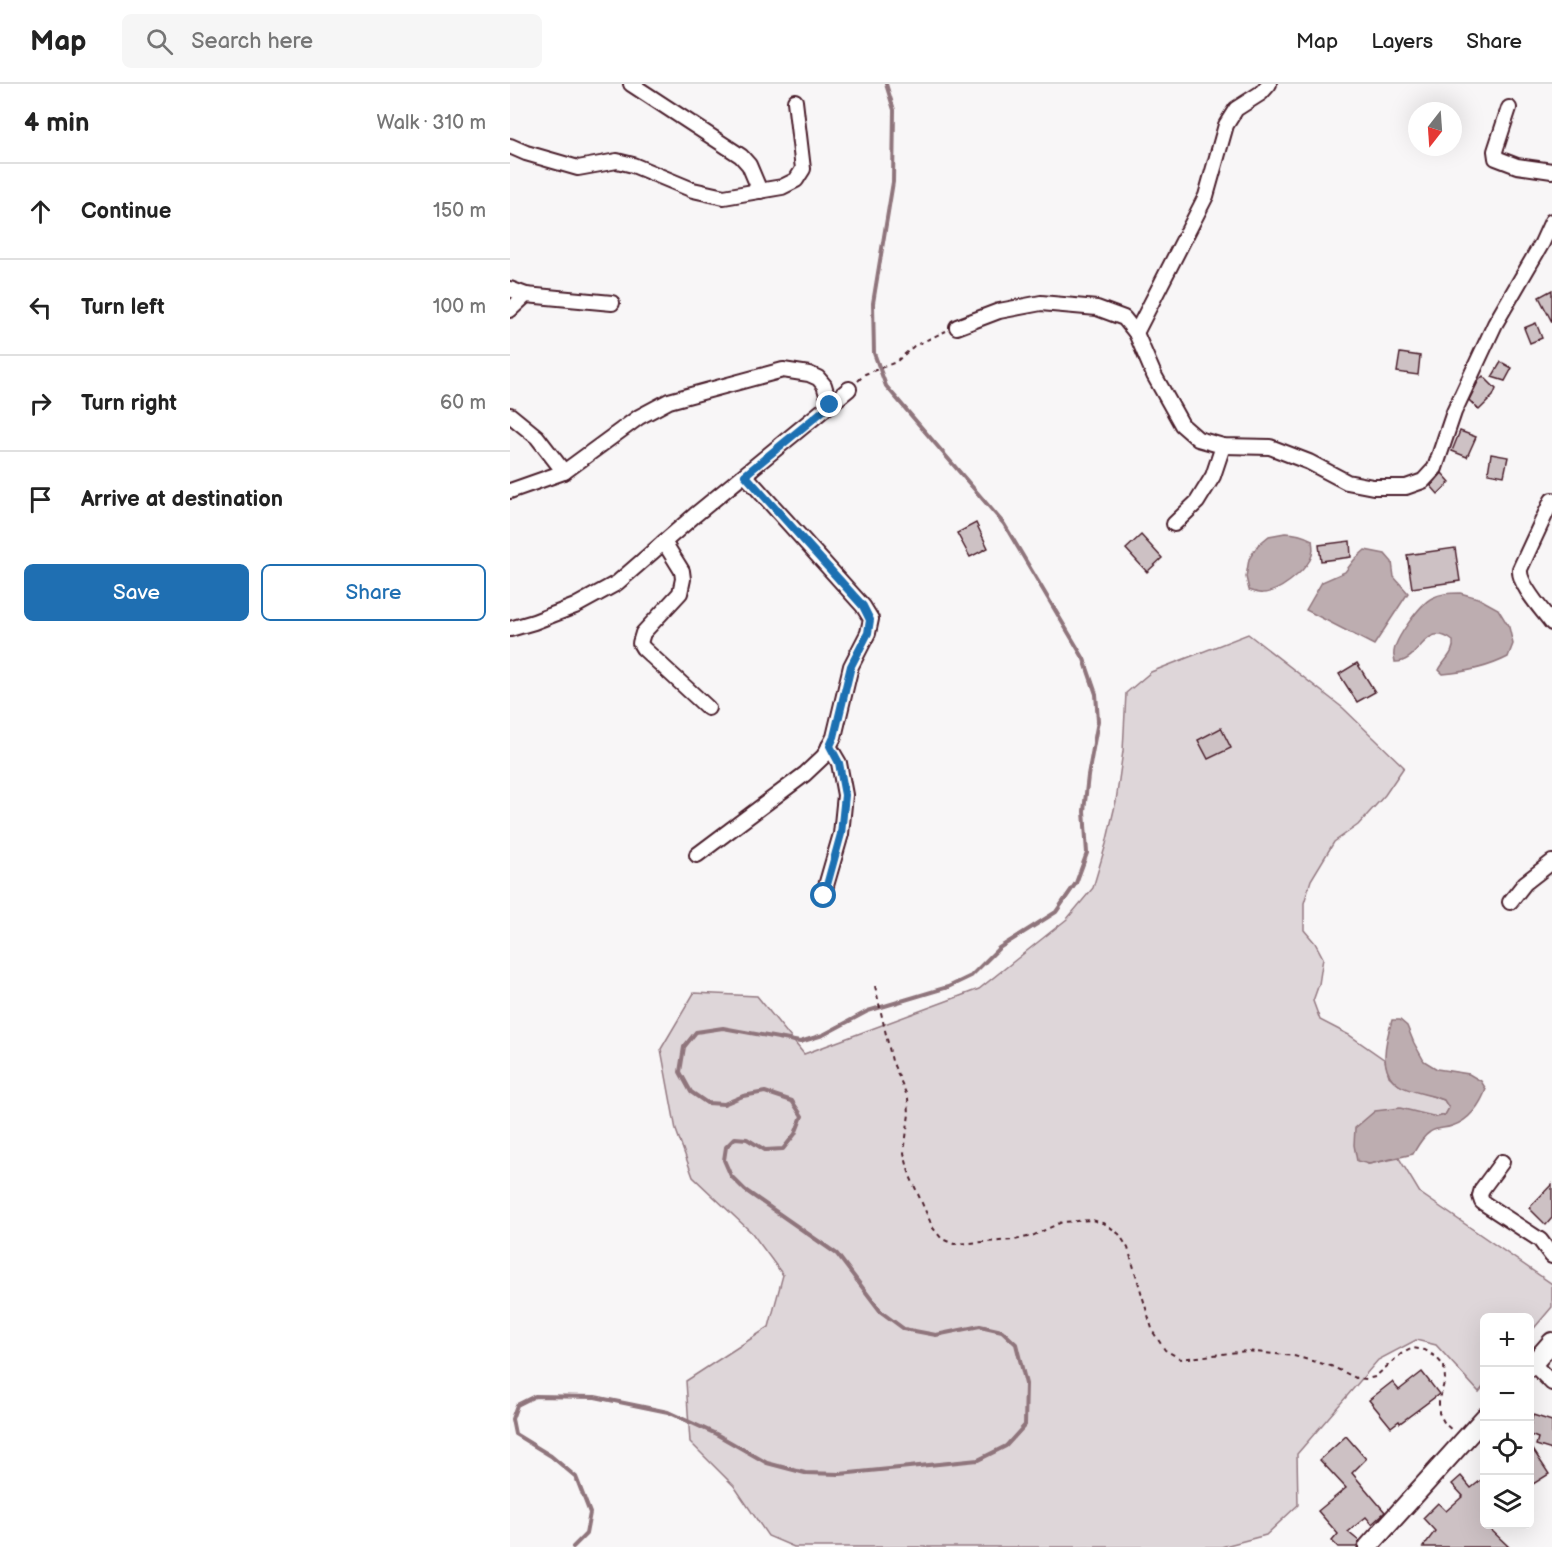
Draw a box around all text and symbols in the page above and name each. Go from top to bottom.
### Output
search box [122,14,542,68]
text: Map [30,25,86,58]
icon: search [143,25,176,58]
text: Search here [191,28,313,55]
text: Map [1296,29,1338,54]
text: Layers [1371,29,1433,54]
text: Share [1466,29,1522,54]
north arrow [1408,102,1462,156]
text: 4 min [24,108,89,139]
text: Walk · 310 m [377,111,486,135]
icon: ahead [24,195,57,228]
text: Continue [81,198,171,225]
text: 150 m [433,199,486,223]
icon: left [24,291,57,324]
text: Turn left [81,294,165,321]
text: 100 m [433,295,486,319]
icon: right [24,387,57,420]
text: Turn right [81,390,177,417]
text: 60 m [440,391,486,415]
route end [816,391,842,417]
icon: arrive [24,483,57,516]
text: Arrive at destination [81,486,283,513]
button: Save [24,564,249,621]
button: Share [261,564,486,621]
route start [810,882,836,908]
map controls [1480,1313,1534,1529]
button: + [1480,1313,1534,1367]
button: − [1480,1367,1534,1421]
button: locate [1480,1421,1534,1475]
button: layers [1480,1475,1534,1529]

